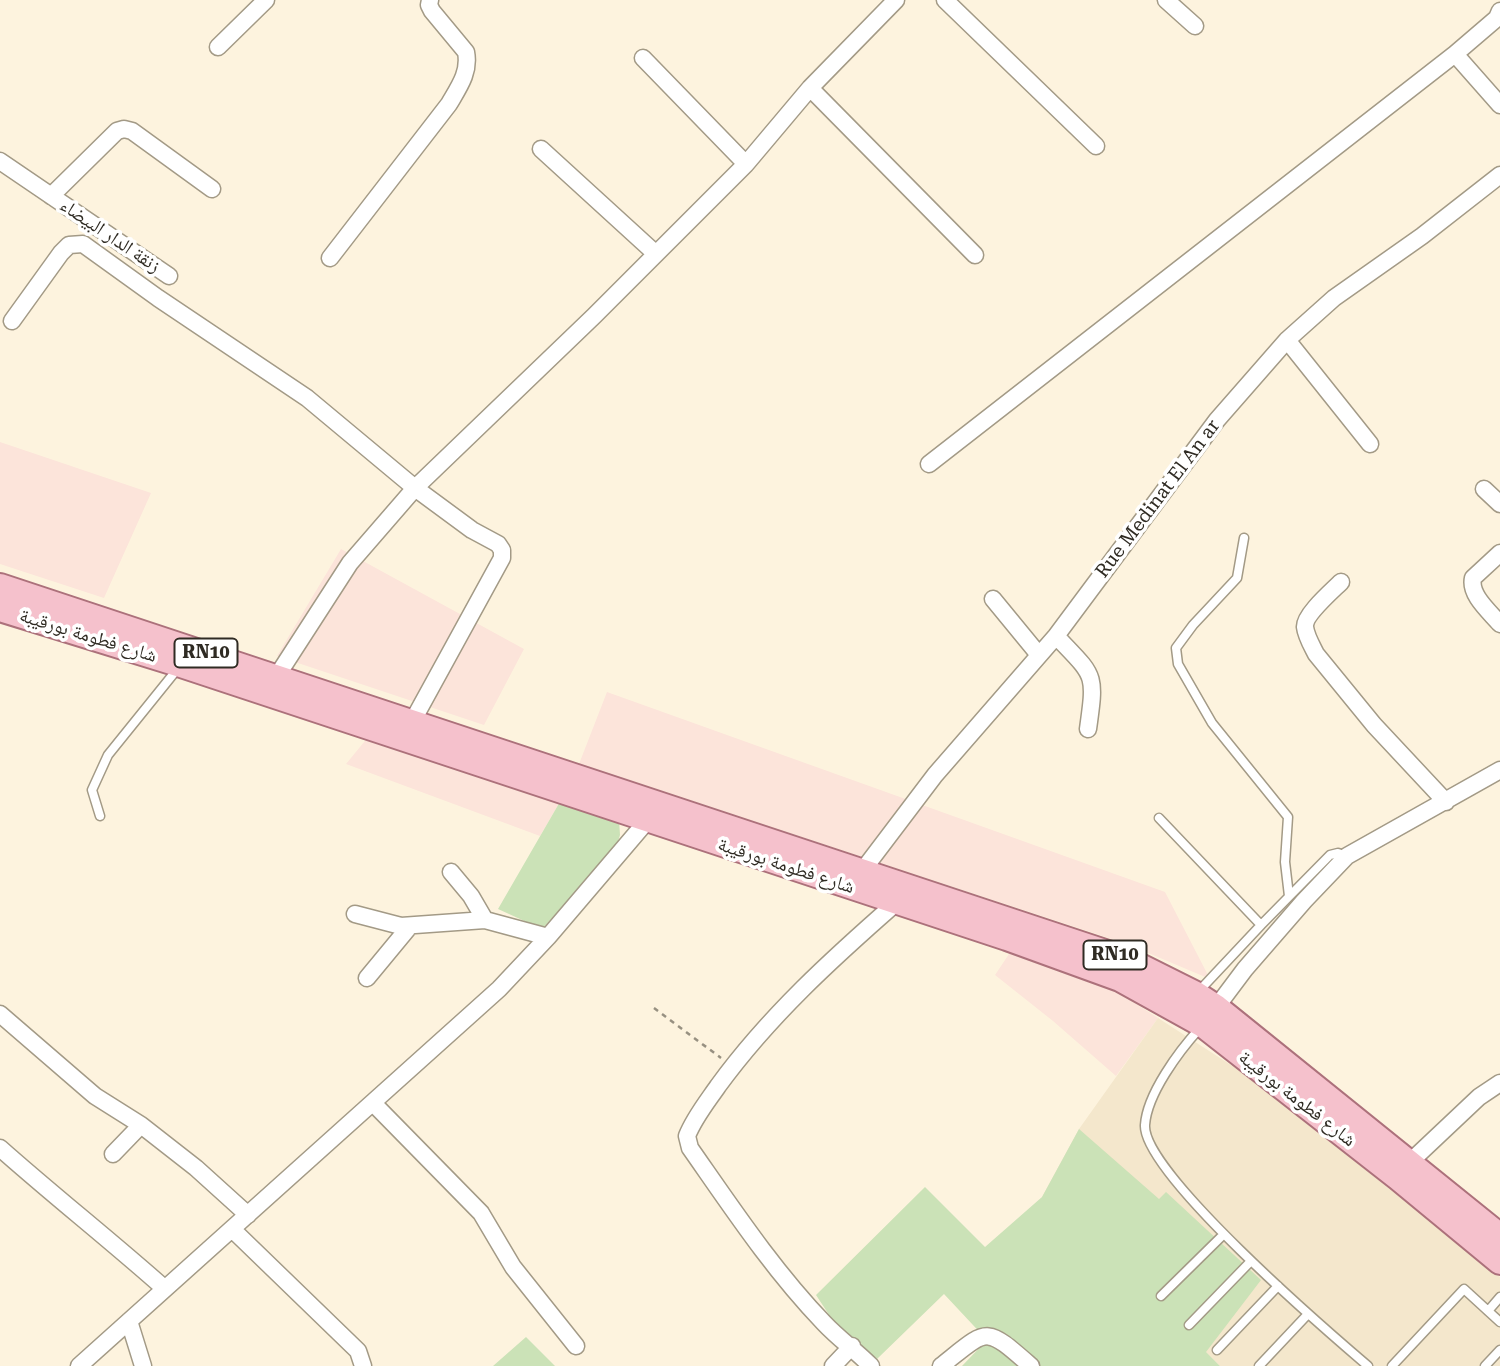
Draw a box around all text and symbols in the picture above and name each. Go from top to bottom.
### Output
street label: زنقة الدار البيضاء [55,194,165,278]
street label: Rue Medinat El An ar [1091,415,1225,583]
street label: شارع فطومة بورقيبة [17,604,159,668]
road number: RN10 [174,638,238,668]
street label: شارع فطومة بورقيبة [715,833,857,899]
road number: RN10 [1084,940,1146,970]
street label: شارع فطومة بورقيبة [1234,1046,1360,1152]

